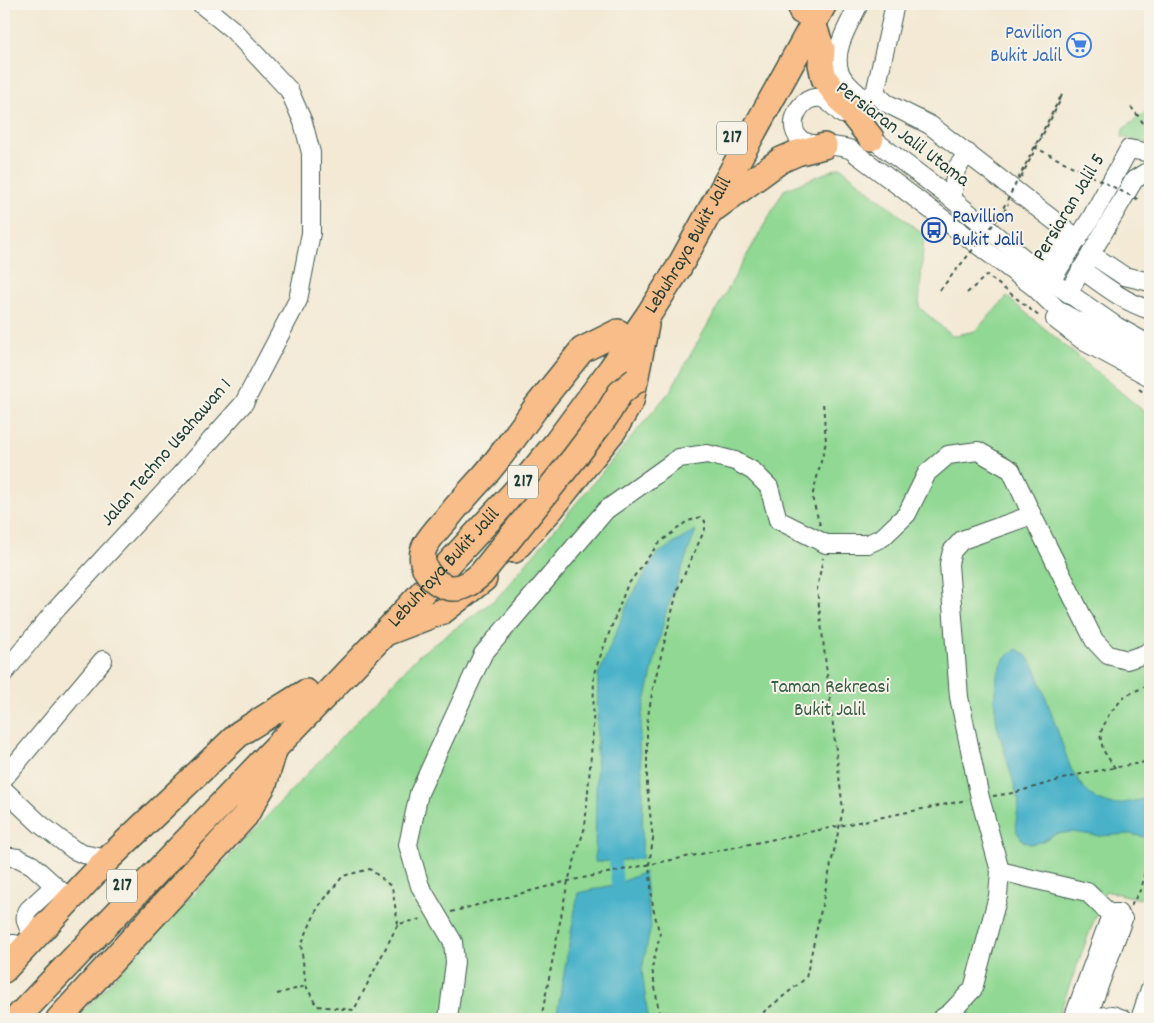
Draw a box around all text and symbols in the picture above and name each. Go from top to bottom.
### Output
place label: Pavilion Bukit Jalil [990,20,1062,71]
supermarket icon: Pavilion Bukit Jalil [1066,32,1092,58]
street label: Persiaran Jalil Utama [829,75,975,195]
road number: 217 [717,122,747,154]
street label: Persiaran Jalil 5 [1027,149,1113,267]
street label: Lebuhraya Bukit Jalil [638,172,740,320]
place label: Pavillion Bukit Jalil [952,204,1024,255]
bus stop icon: Pavillion Bukit Jalil [921,217,947,243]
street label: Jalan Techno Usahawan 1 [95,373,239,533]
road number: 217 [508,466,538,498]
street label: Lebuhraya Bukit Jalil [382,502,507,634]
park label: Taman Rekreasi Bukit Jalil [771,674,890,725]
road number: 217 [107,869,137,902]

